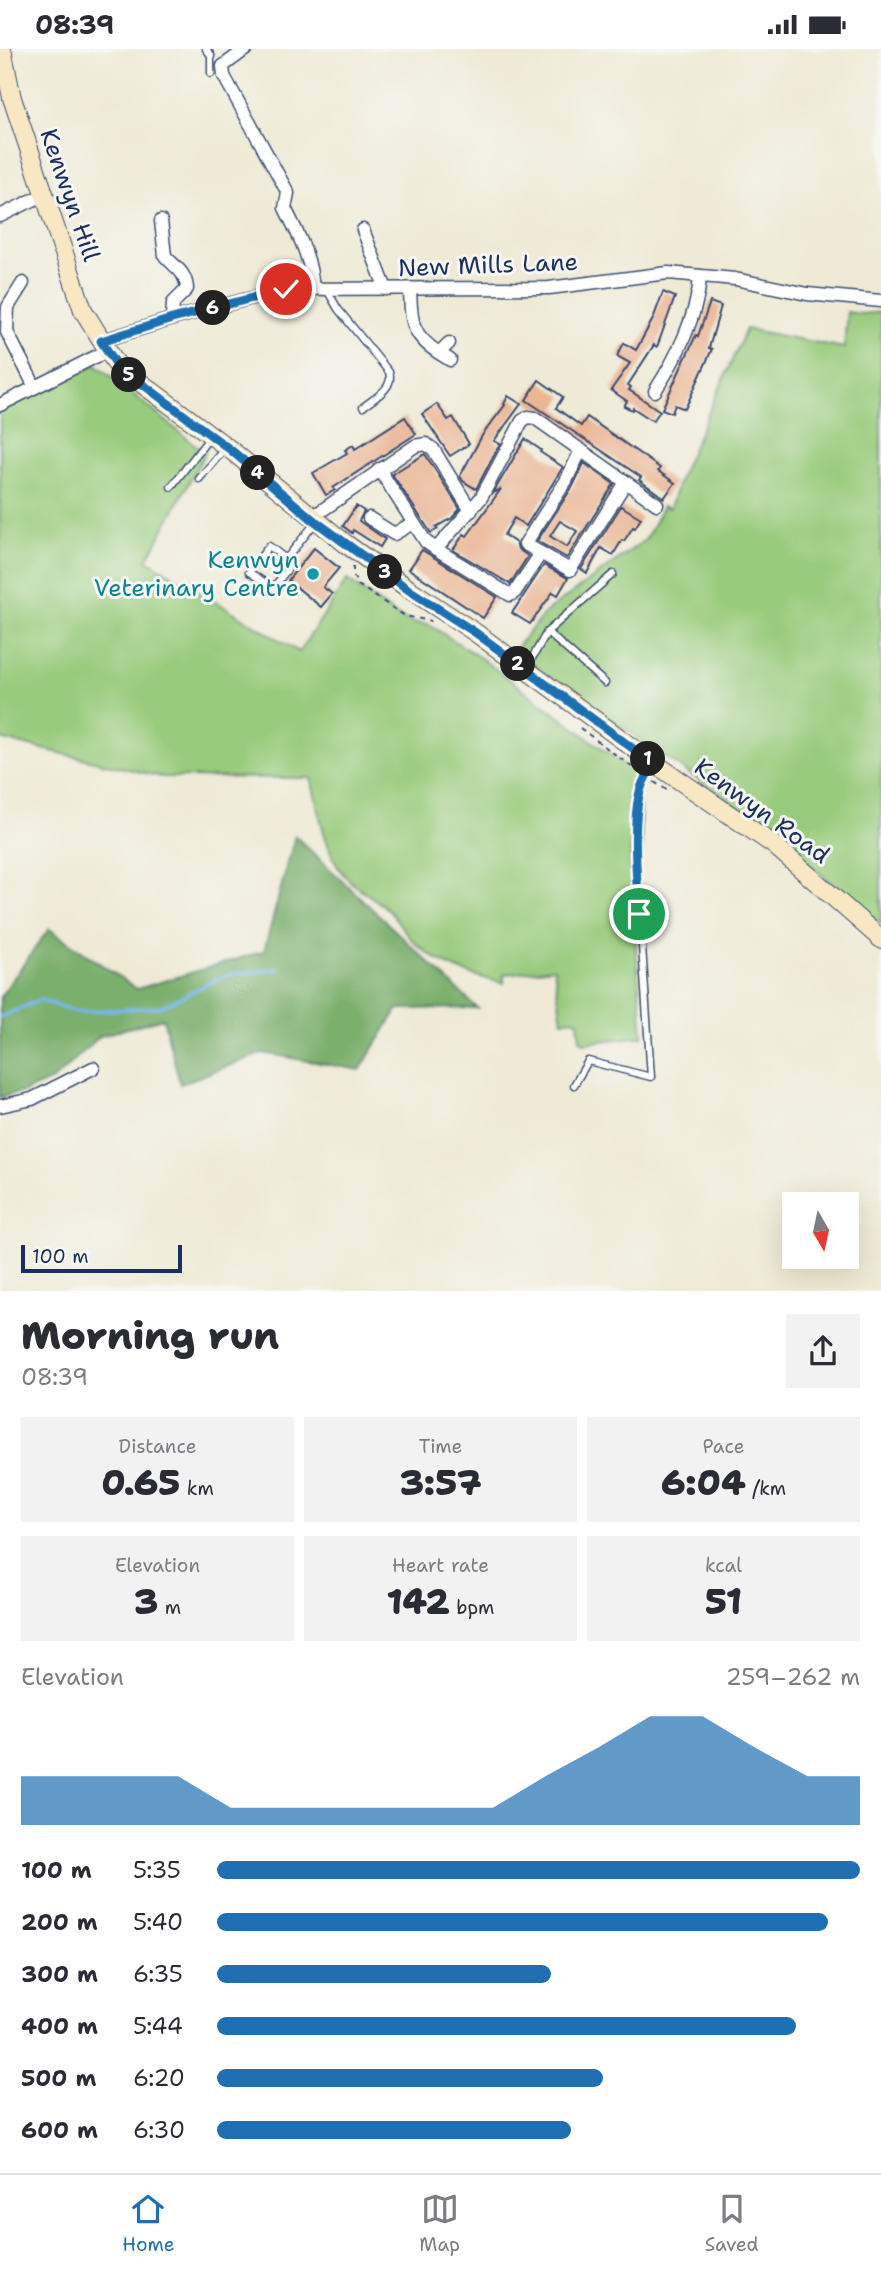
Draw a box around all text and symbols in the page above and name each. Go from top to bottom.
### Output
text: 08:39 [35,7,114,42]
street label: Kenwyn Hill [32,124,108,266]
street label: New Mills Lane [397,246,579,284]
pin [256,259,316,319]
icon: check [267,270,305,308]
pin: 6 [196,291,230,325]
text: 6 [206,295,219,320]
pin: 5 [111,357,146,393]
text: 5 [123,362,134,387]
pin: 4 [240,455,276,491]
text: 4 [251,460,264,485]
place label: Kenwyn Veterinary Centre [94,544,299,604]
pin: 3 [368,554,402,589]
text: 3 [378,559,391,584]
marker: Kenwyn Veterinary Centre [305,566,321,582]
pin: 2 [500,647,536,681]
text: 2 [511,651,524,676]
pin: 1 [630,741,666,777]
text: 1 [643,746,652,771]
street label: Kenwyn Road [688,751,836,871]
pin [609,884,669,944]
icon: arrive [620,895,658,933]
north arrow [782,1192,859,1269]
map controls [782,1192,859,1269]
scale bar [21,1242,182,1274]
text: 100 m [32,1244,89,1269]
text: Morning run [21,1310,279,1361]
button: share [786,1314,860,1388]
text: 08:39 [21,1362,88,1392]
text: Distance [119,1434,196,1459]
text: Time [419,1434,462,1459]
text: Pace [703,1434,744,1459]
text: 0.65 [101,1459,180,1506]
text: 3:57 [399,1459,482,1506]
text: 6:04 [661,1459,746,1506]
text: km [180,1476,214,1501]
text: /km [746,1476,786,1501]
text: Elevation [115,1553,200,1578]
text: Heart rate [392,1553,489,1578]
text: kcal [705,1553,742,1578]
text: 3 [134,1578,158,1625]
text: 142 [387,1578,450,1625]
text: 51 [705,1578,742,1625]
text: m [158,1595,181,1620]
text: bpm [450,1595,494,1620]
text: Elevation [21,1662,124,1692]
text: 259–262 m [726,1662,860,1692]
text: 100 m [21,1855,92,1885]
text: 5:35 [133,1855,181,1885]
text: 200 m [21,1907,98,1937]
text: 5:40 [133,1907,183,1937]
text: 300 m [21,1959,98,1989]
text: 6:35 [133,1959,183,1989]
text: 400 m [21,2011,98,2041]
text: 5:44 [133,2011,183,2041]
text: 500 m [21,2063,96,2093]
text: 6:20 [133,2063,185,2093]
text: 600 m [21,2115,98,2145]
text: 6:30 [133,2115,185,2145]
tab: Home [122,2190,175,2257]
tab: Map [419,2190,460,2257]
tab: Saved [705,2190,759,2257]

